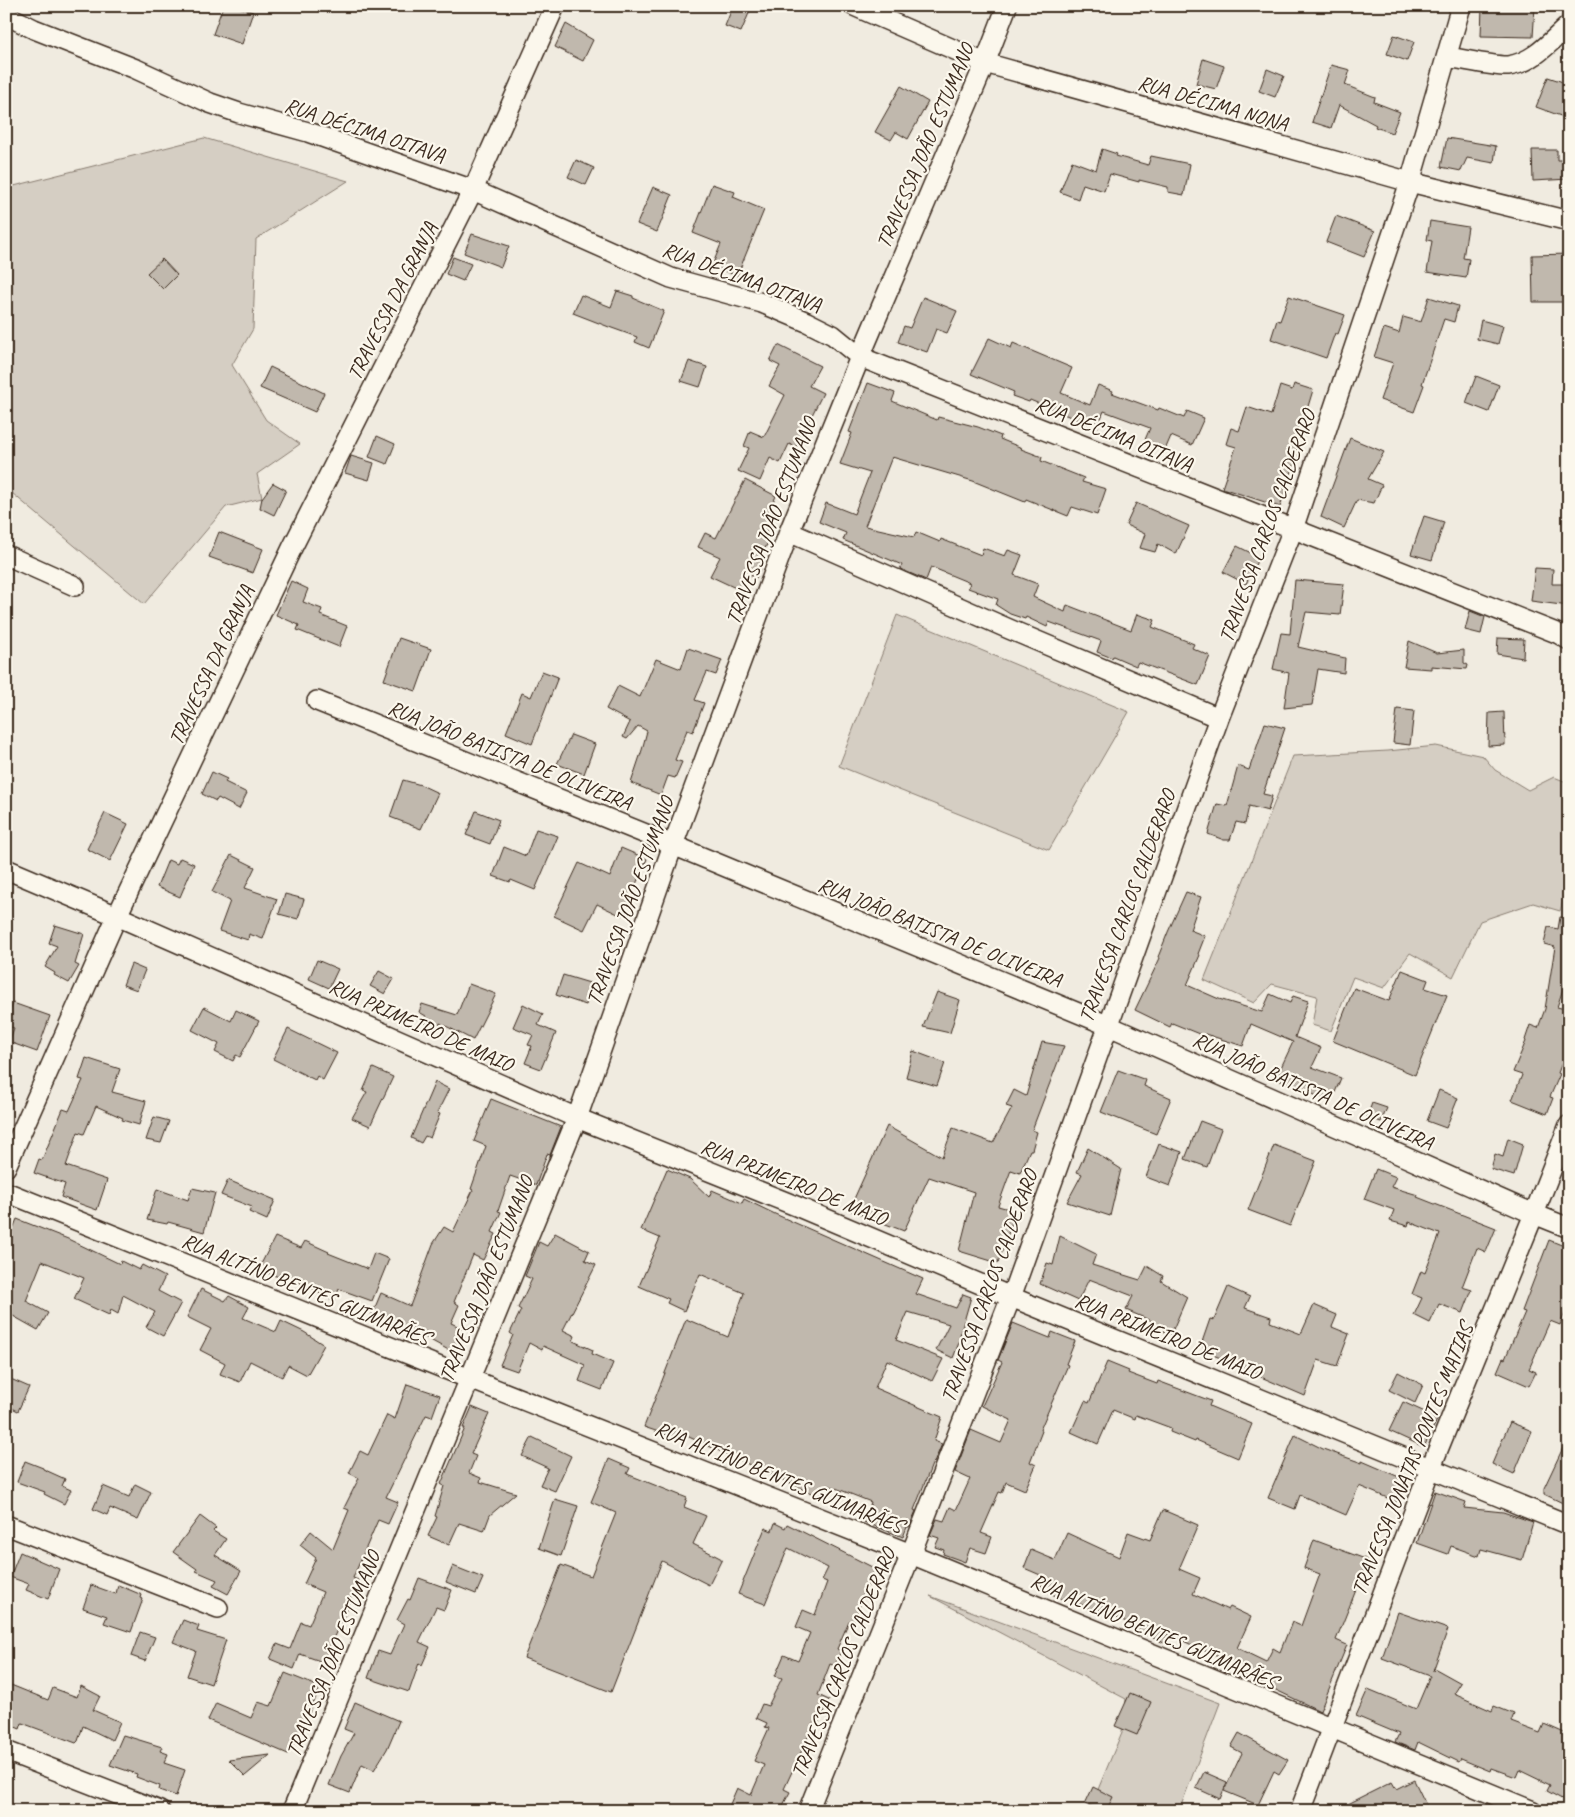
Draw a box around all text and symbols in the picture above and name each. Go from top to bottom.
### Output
street label: TRAVESSA JOÃO ESTUMANO [870,38,981,252]
street label: RUA DÉCIMA NONA [1135,69,1292,137]
street label: RUA DÉCIMA OITAVA [281,92,449,168]
street label: TRAVESSA DA GRANJA [341,217,443,384]
street label: RUA DÉCIMA OITAVA [659,236,825,318]
street label: RUA DÉCIMA OITAVA [1032,391,1197,478]
street label: TRAVESSA CARLOS CALDERARO [1213,404,1322,646]
street label: TRAVESSA JOÃO ESTUMANO [720,412,823,628]
street label: TRAVESSA DA GRANJA [163,581,260,749]
street label: RUA JOÃO BATISTA DE OLIVEIRA [384,694,637,816]
street label: TRAVESSA CARLOS CALDERARO [1073,784,1182,1026]
street label: TRAVESSA JOÃO ESTUMANO [580,791,681,1009]
street label: RUA JOÃO BATISTA DE OLIVEIRA [814,871,1067,993]
street label: RUA PRIMEIRO DE MAIO [325,973,519,1078]
street label: RUA JOÃO BATISTA DE OLIVEIRA [1189,1026,1438,1156]
street label: RUA PRIMEIRO DE MAIO [697,1133,893,1232]
street label: TRAVESSA CARLOS CALDERARO [935,1164,1044,1406]
street label: TRAVESSA JOÃO ESTUMANO [433,1170,540,1386]
street label: RUA ALTÍNO BENTES GUIMARÃES [178,1227,437,1352]
street label: RUA PRIMEIRO DE MAIO [1071,1287,1267,1386]
street label: TRAVESSA JONATAS PONTES MATIAS [1345,1316,1480,1599]
street label: RUA ALTÍNO BENTES GUIMARÃES [651,1415,910,1540]
street label: TRAVESSA CARLOS CALDERARO [785,1542,902,1782]
street label: TRAVESSA JOÃO ESTUMANO [280,1545,387,1761]
street label: RUA ALTÍNO BENTES GUIMARÃES [1027,1567,1285,1696]

